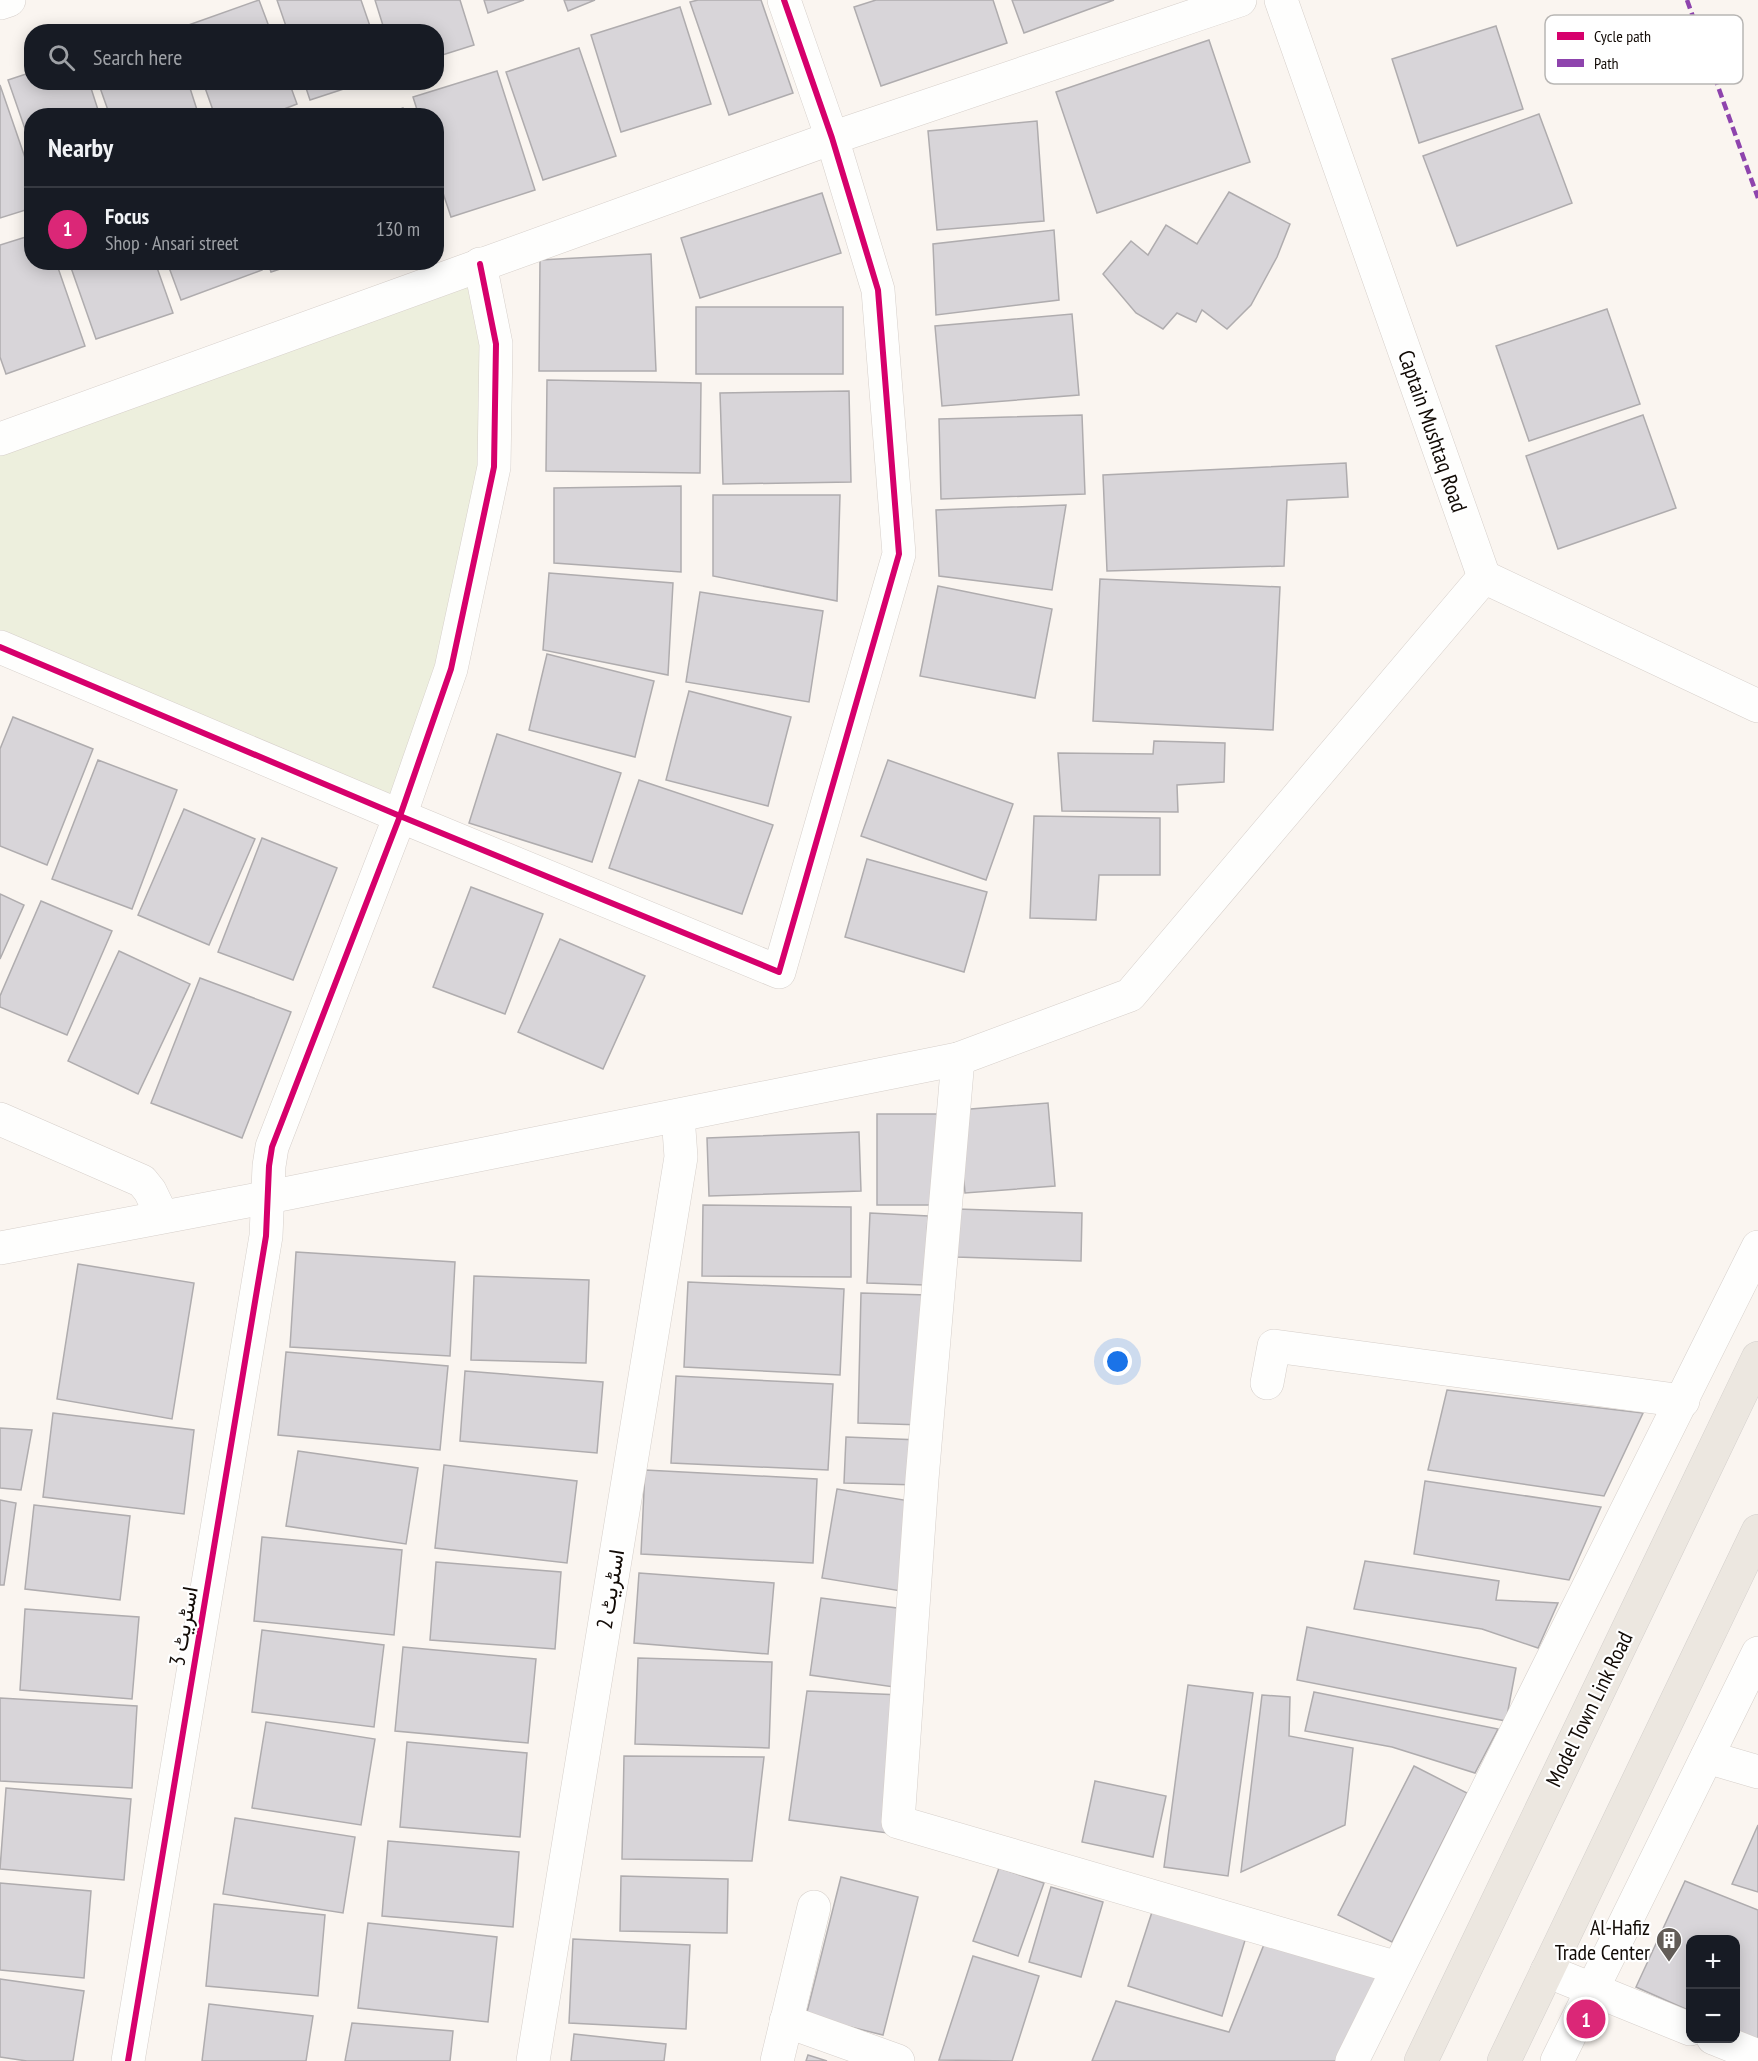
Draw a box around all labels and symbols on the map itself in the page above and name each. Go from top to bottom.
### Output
legend [1545,15,1743,84]
text: Cycle path [1594,26,1651,46]
text: Path [1594,53,1619,73]
street label: Captain Mushtaq Road [1392,346,1474,516]
your location [1103,1347,1132,1376]
street label: اسٹریٹ 2 [590,1547,630,1631]
street label: اسٹریٹ 3 [162,1584,204,1668]
street label: Model Town Link Road [1539,1627,1639,1791]
place label: Al-Hafiz Trade Center [1555,1913,1650,1966]
building icon: Al-Hafiz Trade Center [1654,1925,1684,1963]
pin: 1 [1566,1996,1606,2042]

